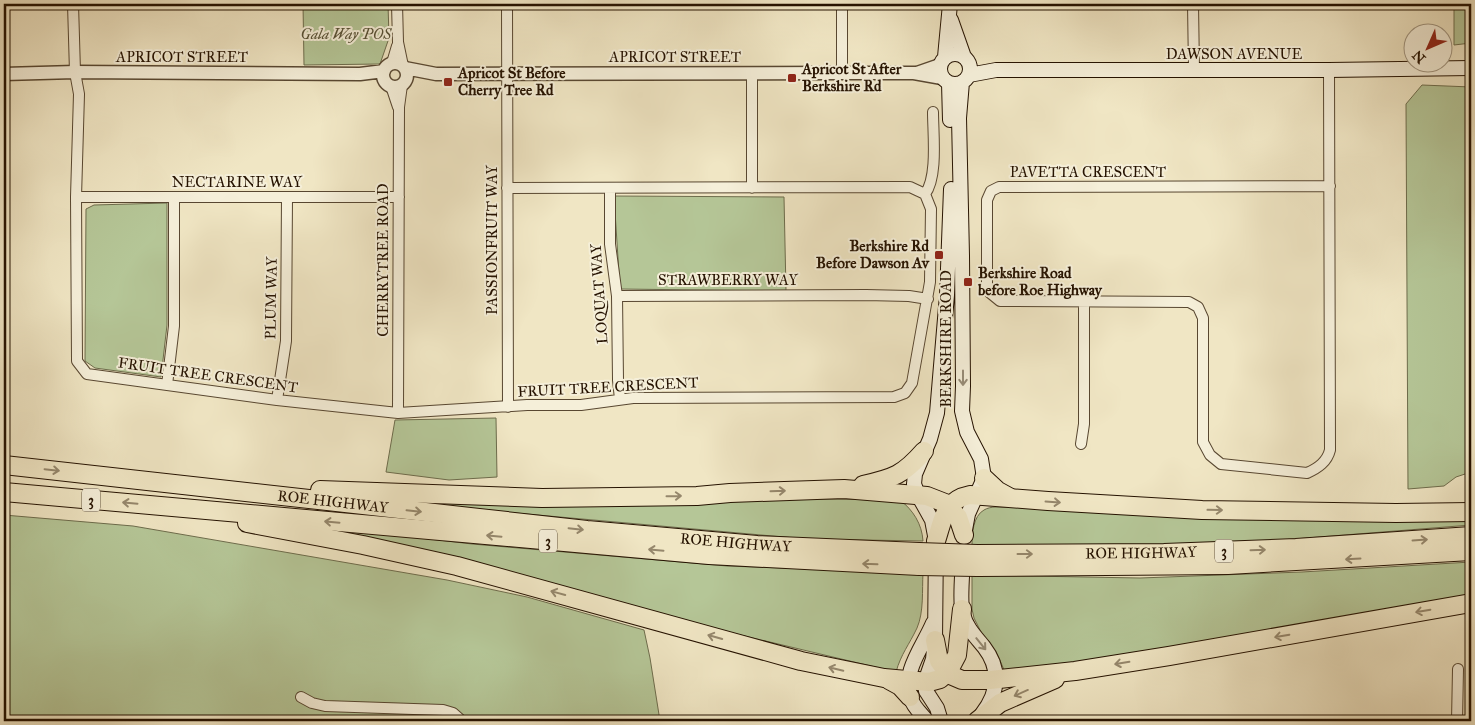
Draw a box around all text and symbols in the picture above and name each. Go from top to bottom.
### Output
north arrow [1402,22,1452,72]
park label: Gala Way POS [300,25,392,43]
street label: DAWSON AVENUE [1166,45,1302,63]
text: N [1409,47,1429,67]
street label: APRICOT STREET [115,48,248,66]
street label: APRICOT STREET [608,48,741,66]
place label: Apricot St After Berkshire Rd [801,60,902,95]
place label: Apricot St Before Cherry Tree Rd [457,64,566,100]
marker: Apricot St After Berkshire Rd [786,72,798,84]
marker: Apricot St Before Cherry Tree Rd [442,76,454,88]
street label: PAVETTA CRESCENT [1010,163,1166,181]
street label: PASSIONFRUIT WAY [483,164,501,315]
street label: NECTARINE WAY [172,173,303,191]
street label: CHERRYTREE ROAD [374,183,392,337]
place label: Berkshire Rd Before Dawson Av [816,237,930,272]
street label: LOQUAT WAY [586,243,611,345]
marker: Berkshire Rd Before Dawson Av [933,249,945,261]
street label: PLUM WAY [261,256,281,340]
place label: Berkshire Road before Roe Highway [977,264,1103,300]
street label: BERKSHIRE ROAD [937,270,955,408]
street label: STRAWBERRY WAY [658,271,798,289]
marker: Berkshire Road before Roe Highway [962,276,974,288]
street label: FRUIT TREE CRESCENT [117,353,299,397]
one-way arrow [958,370,968,386]
street label: FRUIT TREE CRESCENT [517,373,699,401]
one-way arrow [44,465,60,475]
street label: ROE HIGHWAY [277,487,390,517]
one-way arrow [770,487,786,496]
road number: 3 [82,488,100,512]
one-way arrow [666,491,682,501]
one-way arrow [1045,497,1061,506]
one-way arrow [122,498,138,508]
one-way arrow [1207,505,1223,515]
one-way arrow [406,506,422,516]
one-way arrow [324,517,340,526]
one-way arrow [567,524,583,534]
street label: ROE HIGHWAY [679,529,792,556]
road number: 3 [539,530,557,552]
one-way arrow [486,531,502,541]
one-way arrow [1412,535,1428,544]
road number: 3 [1215,540,1233,562]
street label: ROE HIGHWAY [1085,543,1198,562]
one-way arrow [648,545,664,555]
one-way arrow [1250,545,1266,554]
one-way arrow [1017,549,1033,559]
one-way arrow [1345,554,1361,563]
one-way arrow [863,559,879,568]
one-way arrow [551,588,567,597]
one-way arrow [1416,606,1432,616]
one-way arrow [707,631,723,641]
one-way arrow [1274,632,1290,642]
one-way arrow [976,637,987,650]
one-way arrow [1115,658,1131,668]
one-way arrow [828,664,844,673]
one-way arrow [1014,689,1029,699]

